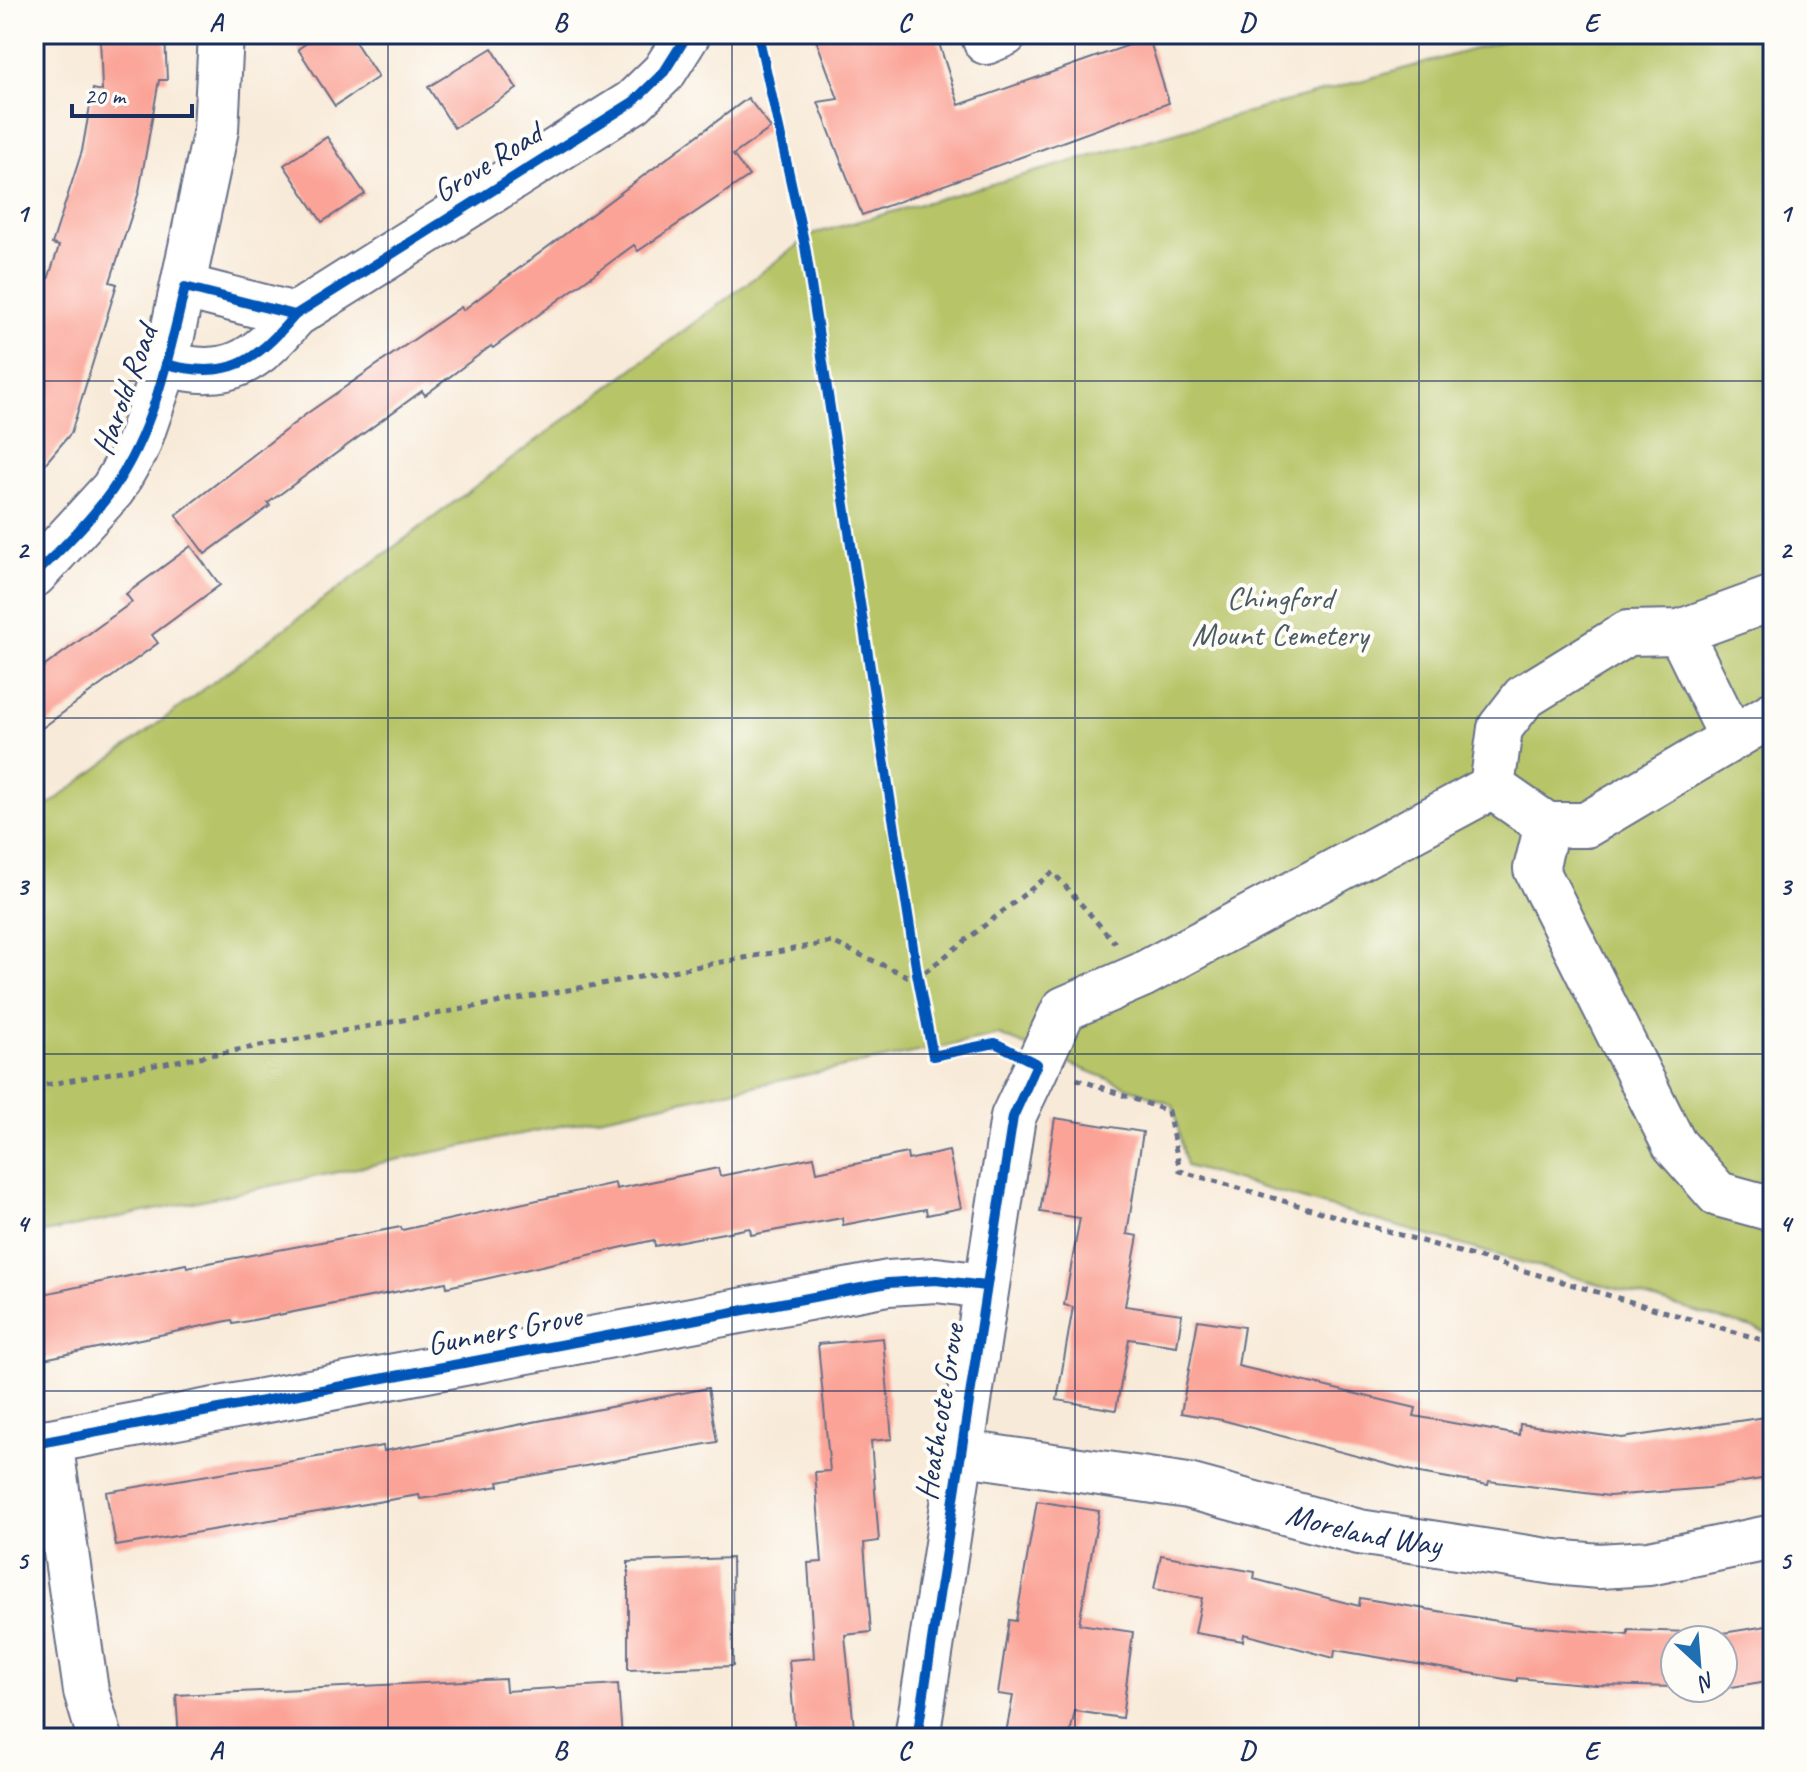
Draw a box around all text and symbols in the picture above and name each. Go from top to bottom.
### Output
text: A [209,6,224,39]
text: B [553,6,569,39]
text: C [898,6,914,39]
text: D [1239,6,1257,39]
text: E [1584,6,1602,39]
scale bar [72,68,192,118]
text: 20 m [84,81,127,111]
street label: Grove Road [425,111,553,212]
text: 1 [16,197,31,230]
text: 1 [1779,197,1794,230]
street label: Harold Road [82,315,168,461]
text: 2 [16,533,30,566]
text: 2 [1779,533,1793,566]
park label: Chingford Mount Cemetery [1192,577,1371,655]
text: 3 [16,870,30,903]
text: 3 [1779,870,1793,903]
text: 4 [16,1207,31,1240]
text: 4 [1779,1207,1794,1240]
street label: Gunners Grove [424,1294,587,1365]
street label: Heathcote Grove [905,1319,974,1503]
street label: Moreland Way [1282,1493,1446,1566]
text: 5 [16,1544,30,1577]
text: 5 [1779,1544,1793,1577]
north arrow [1659,1624,1739,1704]
text: N [1692,1666,1720,1698]
text: A [209,1734,224,1767]
text: B [553,1734,569,1767]
text: C [898,1734,914,1767]
text: D [1239,1734,1257,1767]
text: E [1584,1734,1602,1767]

